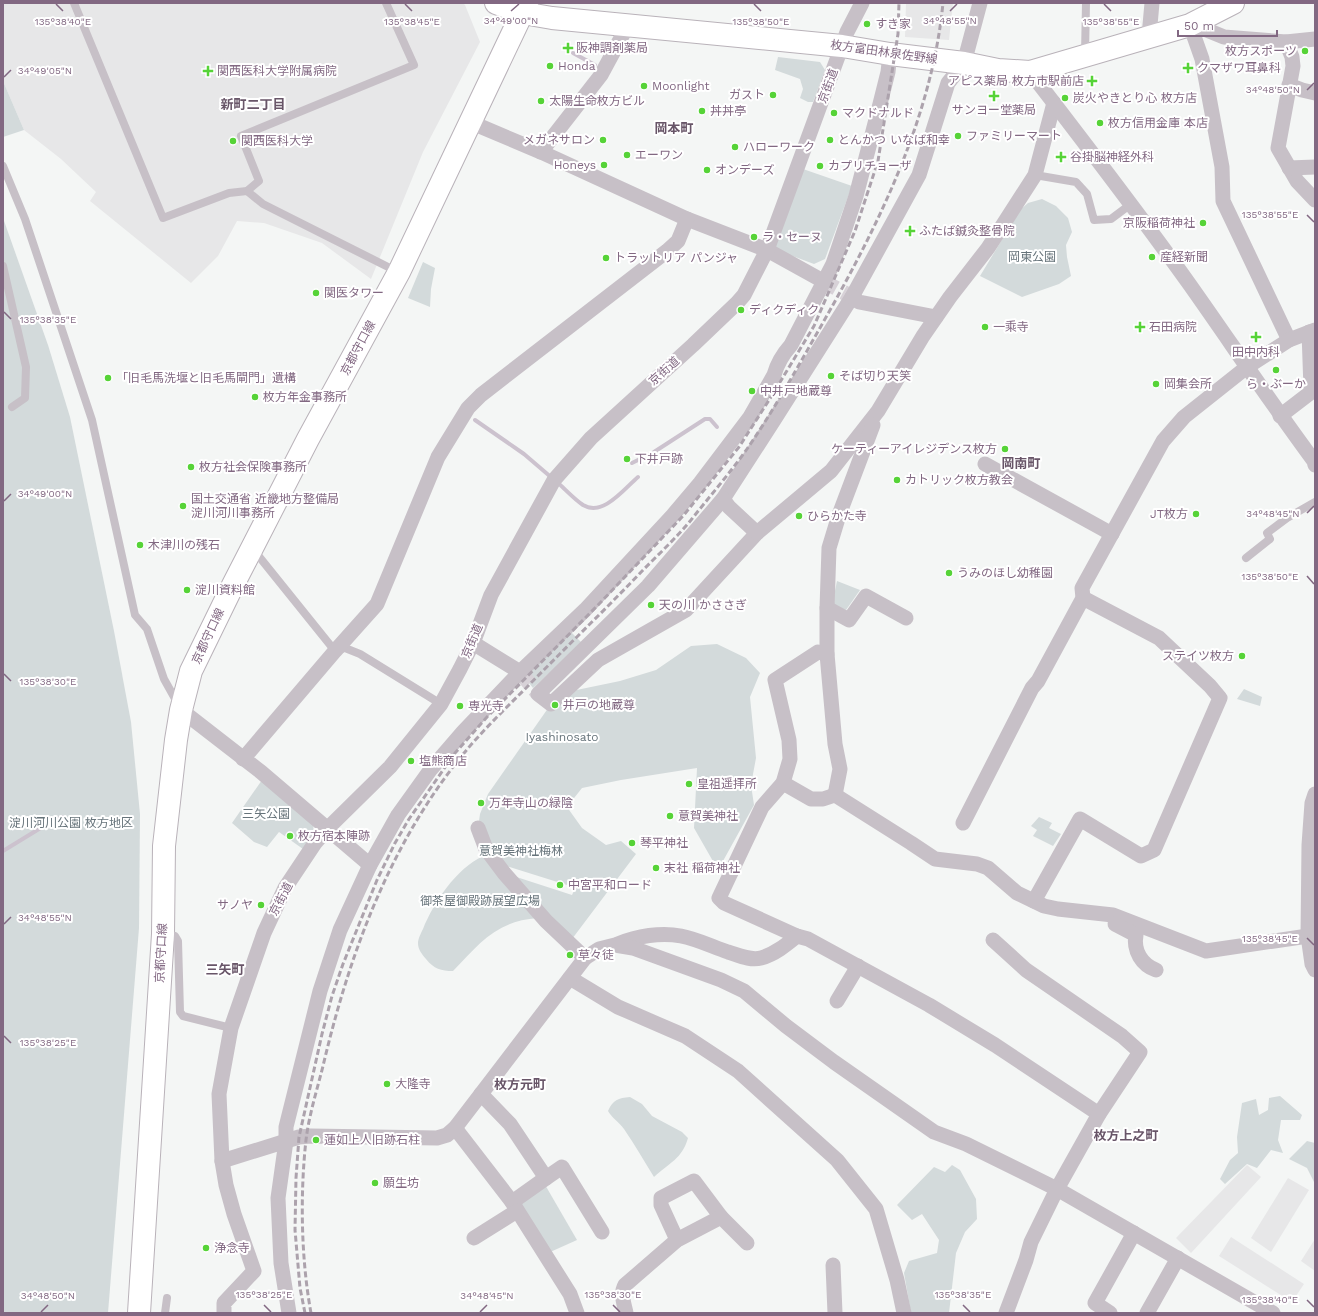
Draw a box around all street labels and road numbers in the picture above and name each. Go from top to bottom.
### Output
street label: 枚方富田林泉佐野線 [830,38,938,66]
street label: 京街道 [815,67,841,105]
street label: 京都守口線 [338,318,378,378]
street label: 京街道 [646,354,682,388]
street label: 京都守口線 [189,606,227,666]
street label: 京街道 [459,622,485,660]
street label: 京街道 [266,880,296,918]
street label: 京都守口線 [152,923,170,983]

